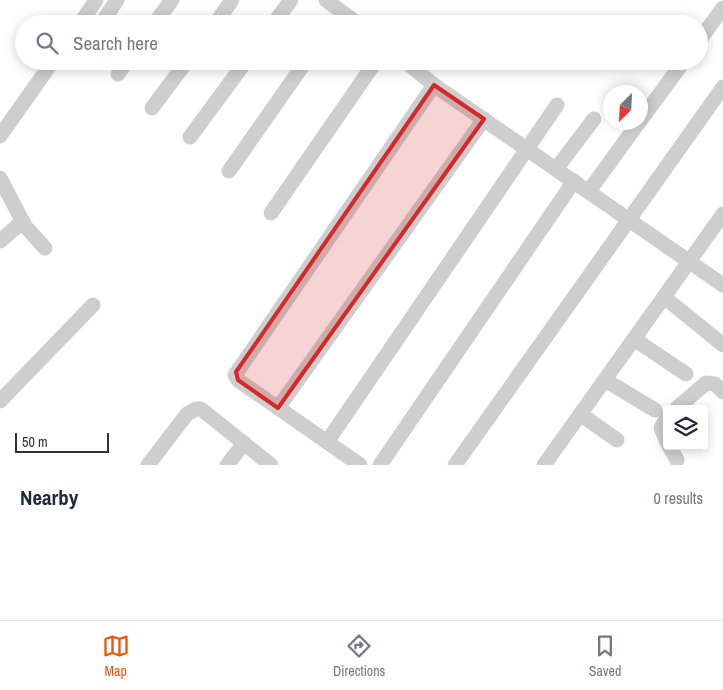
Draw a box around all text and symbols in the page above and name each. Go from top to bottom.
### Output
search box [15,15,708,70]
icon: search [33,29,61,57]
text: Search here [73,30,158,56]
north arrow [603,85,648,130]
map controls [663,405,708,450]
button: layers [663,405,708,450]
scale bar [15,430,109,453]
text: 50 m [22,433,48,451]
text: Nearby [20,483,78,512]
text: 0 results [653,487,703,509]
tab: Map [102,632,130,680]
tab: Directions [333,632,385,680]
tab: Saved [589,632,621,680]

